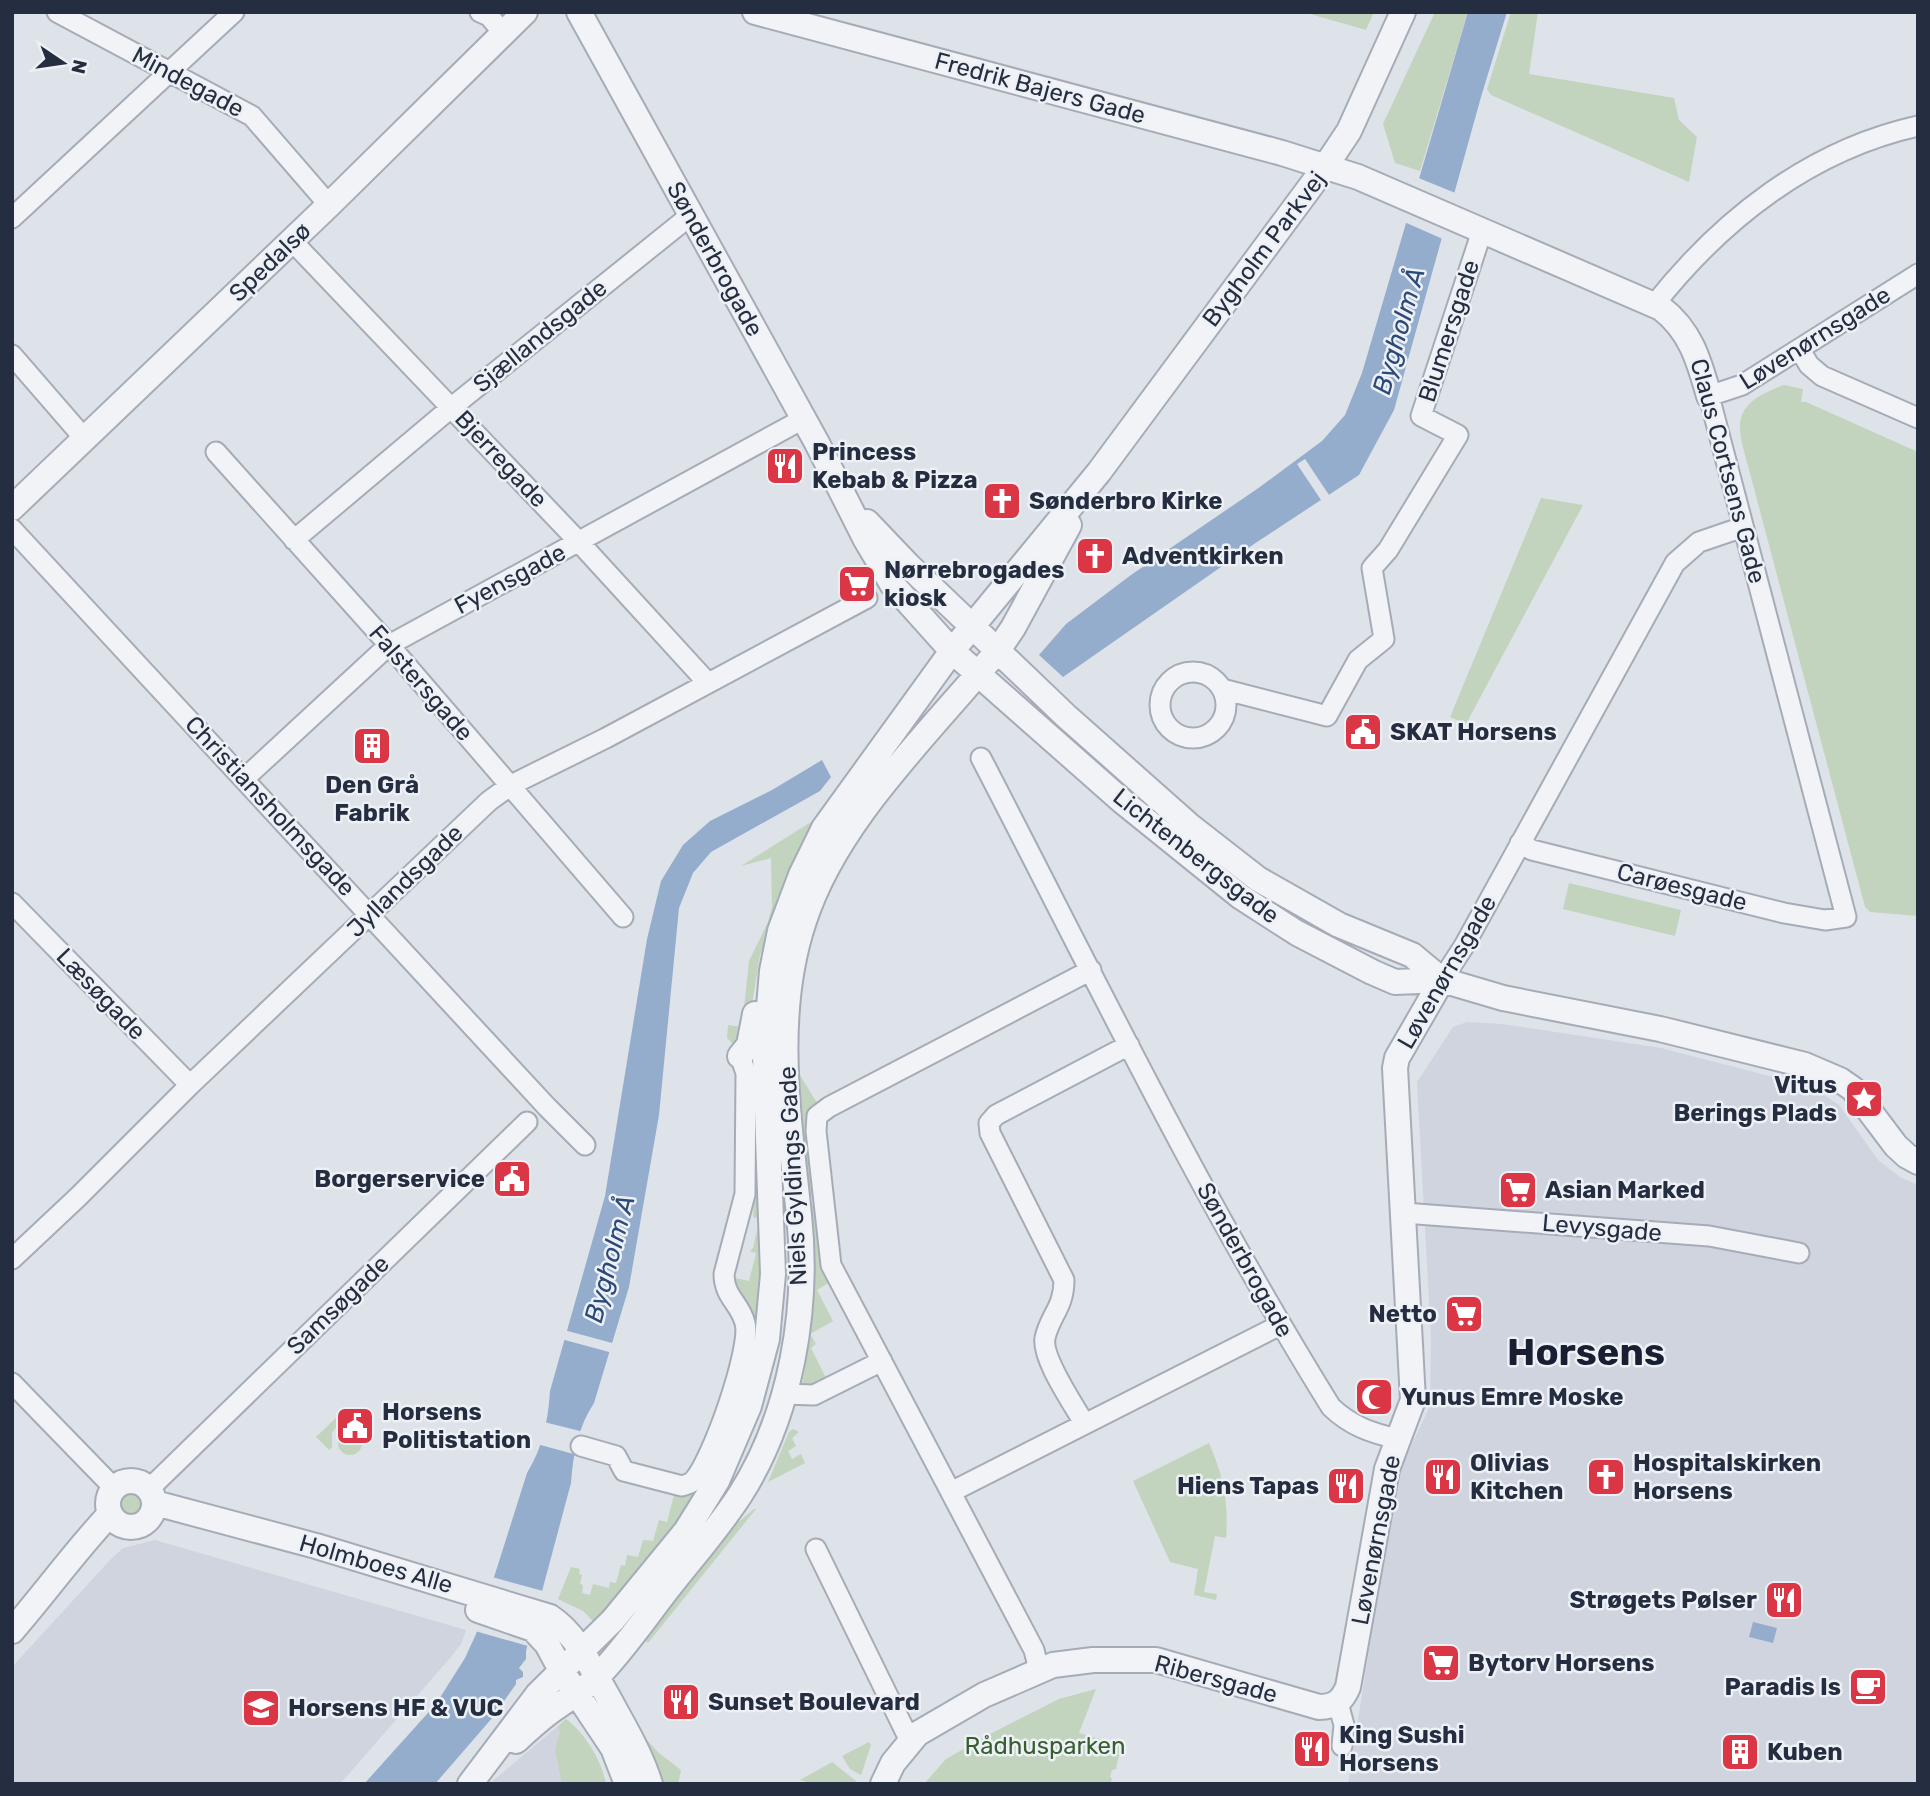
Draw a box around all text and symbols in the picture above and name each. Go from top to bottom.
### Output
north arrow [28,28,98,98]
street label: Mindegade [127,41,249,123]
street label: Fredrik Bajers Gade [932,46,1148,130]
text: N [66,57,92,76]
street label: Bygholm Parkvej [1197,166,1331,332]
street label: Sønderbrogade [661,177,769,341]
street label: Spedalsø [224,216,316,308]
street label: Blumersgade [1413,256,1485,406]
water label: Bygholm Å [1365,264,1432,398]
street label: Sjællandsgade [468,274,612,398]
street label: Løvenørnsgade [1734,280,1896,396]
street label: Claus Cortsens Gade [1685,356,1771,586]
street label: Bjerregade [449,405,553,513]
place label: Princess Kebab & Pizza [812,438,978,494]
restaurant icon: Princess Kebab & Pizza [764,445,806,487]
church icon: Sønderbro Kirke [981,480,1023,522]
place label: Sønderbro Kirke [1029,487,1222,515]
church icon: Adventkirken [1074,535,1116,577]
street label: Fyensgade [450,538,570,620]
place label: Adventkirken [1122,542,1284,570]
place label: Nørrebrogades kiosk [884,556,1065,612]
supermarket icon: Nørrebrogades kiosk [836,563,878,605]
street label: Falstersgade [363,619,479,747]
street label: Christiansholmsgade [179,710,361,902]
public building icon: SKAT Horsens [1342,711,1384,753]
place label: SKAT Horsens [1390,718,1557,746]
building icon: Den Grå Fabrik [351,725,393,767]
place label: Den Grå Fabrik [325,771,419,827]
street label: Lichtenbergsgade [1107,783,1285,929]
street label: Jyllandsgade [341,819,469,943]
street label: Carøesgade [1614,857,1750,917]
street label: Løvenørnsgade [1392,890,1502,1054]
street label: Læsøgade [51,942,151,1046]
street label: Niels Gyldings Gade [773,1066,813,1286]
place label: Vitus Berings Plads [1673,1071,1837,1127]
place icon: Vitus Berings Plads [1843,1078,1885,1120]
public building icon: Borgerservice [491,1158,533,1200]
place label: Borgerservice [314,1165,485,1193]
supermarket icon: Asian Marked [1497,1169,1539,1211]
place label: Asian Marked [1545,1176,1705,1204]
street label: Sønderbrogade [1191,1178,1299,1342]
water label: Bygholm Å [577,1192,642,1326]
street label: Levysgade [1541,1209,1663,1247]
street label: Samsøgade [281,1249,395,1361]
supermarket icon: Netto [1443,1293,1485,1335]
place label: Netto [1368,1300,1437,1328]
district label: Horsens [1507,1329,1665,1375]
mosque icon: Yunus Emre Moske [1353,1376,1395,1418]
place label: Yunus Emre Moske [1401,1383,1623,1411]
place label: Horsens Politistation [382,1398,531,1454]
public building icon: Horsens Politistation [334,1405,376,1447]
place label: Olivias Kitchen [1470,1449,1563,1505]
place label: Hospitalskirken Horsens [1633,1449,1821,1505]
street label: Løvenørnsgade [1346,1453,1406,1627]
restaurant icon: Olivias Kitchen [1422,1456,1464,1498]
church icon: Hospitalskirken Horsens [1585,1456,1627,1498]
restaurant icon: Hiens Tapas [1325,1465,1367,1507]
place label: Hiens Tapas [1177,1472,1319,1500]
street label: Holmboes Alle [296,1529,456,1599]
restaurant icon: Strøgets Pølser [1763,1579,1805,1621]
place label: Strøgets Pølser [1569,1586,1757,1614]
supermarket icon: Bytorv Horsens [1420,1642,1462,1684]
street label: Ribersgade [1152,1649,1280,1709]
place label: Bytorv Horsens [1468,1649,1654,1677]
cafe icon: Paradis Is [1847,1666,1889,1708]
place label: Paradis Is [1725,1673,1841,1701]
restaurant icon: Sunset Boulevard [660,1681,702,1723]
school or university icon: Horsens HF & VUC [240,1687,282,1729]
place label: Sunset Boulevard [708,1688,920,1716]
place label: Horsens HF & VUC [288,1694,504,1722]
place label: King Sushi Horsens [1339,1721,1465,1777]
restaurant icon: King Sushi Horsens [1291,1728,1333,1770]
building icon: Kuben [1719,1731,1761,1773]
park label: Rådhusparken [964,1732,1126,1760]
place label: Kuben [1767,1738,1843,1766]

